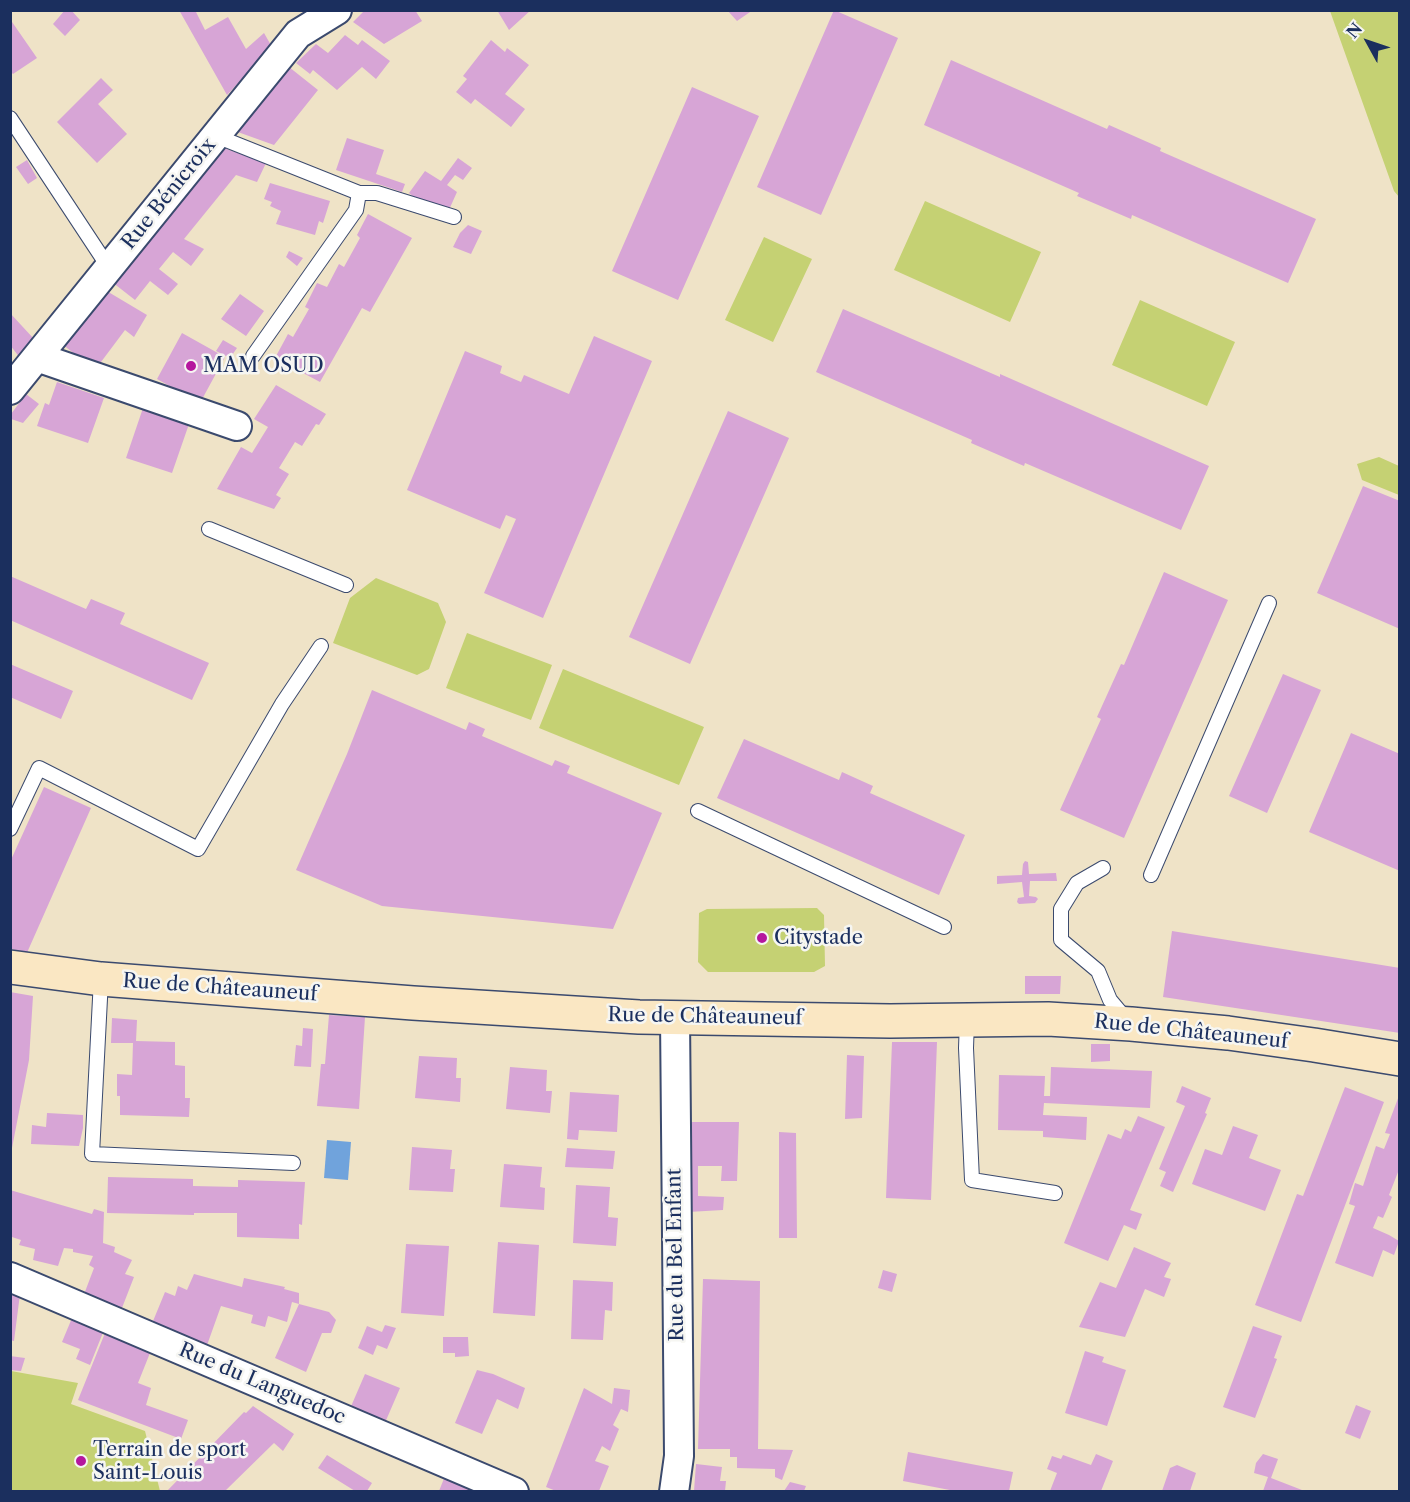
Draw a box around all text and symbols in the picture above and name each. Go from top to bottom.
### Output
north arrow [1338,12,1398,72]
text: N [1342,19,1366,42]
street label: Rue Bénicroix [117,134,221,254]
place label: MAM OSUD [203,354,324,378]
marker: MAM OSUD [184,359,198,373]
place label: Citystade [774,926,863,950]
marker: Citystade [755,931,769,945]
street label: Rue de Châteauneuf [122,969,318,1007]
street label: Rue de Châteauneuf [607,1003,803,1031]
street label: Rue de Châteauneuf [1093,1010,1289,1054]
street label: Rue du Bel Enfant [662,1168,690,1342]
street label: Rue du Languedoc [175,1338,349,1430]
place label: Terrain de sport Saint-Louis [93,1438,246,1485]
marker: Terrain de sport Saint-Louis [74,1454,88,1468]

